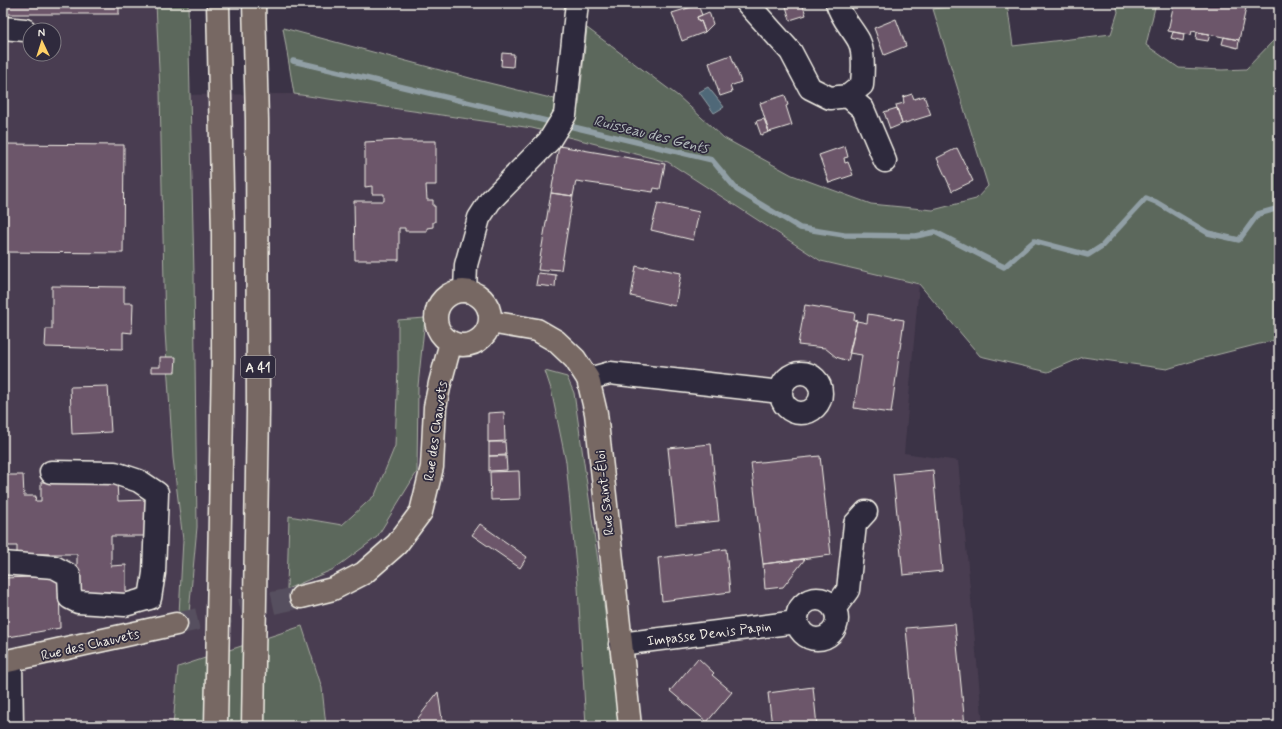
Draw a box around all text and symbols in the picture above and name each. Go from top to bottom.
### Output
north arrow [22,22,62,62]
text: N [37,26,46,40]
water label: Ruisseau des Gents [591,111,711,159]
road number: A 41 [241,356,275,378]
street label: Rue des Chauvets [420,380,452,482]
street label: Rue Saint-Éloi [592,449,618,536]
street label: Impasse Denis Papin [646,617,772,651]
street label: Rue des Chauvets [39,625,141,665]

